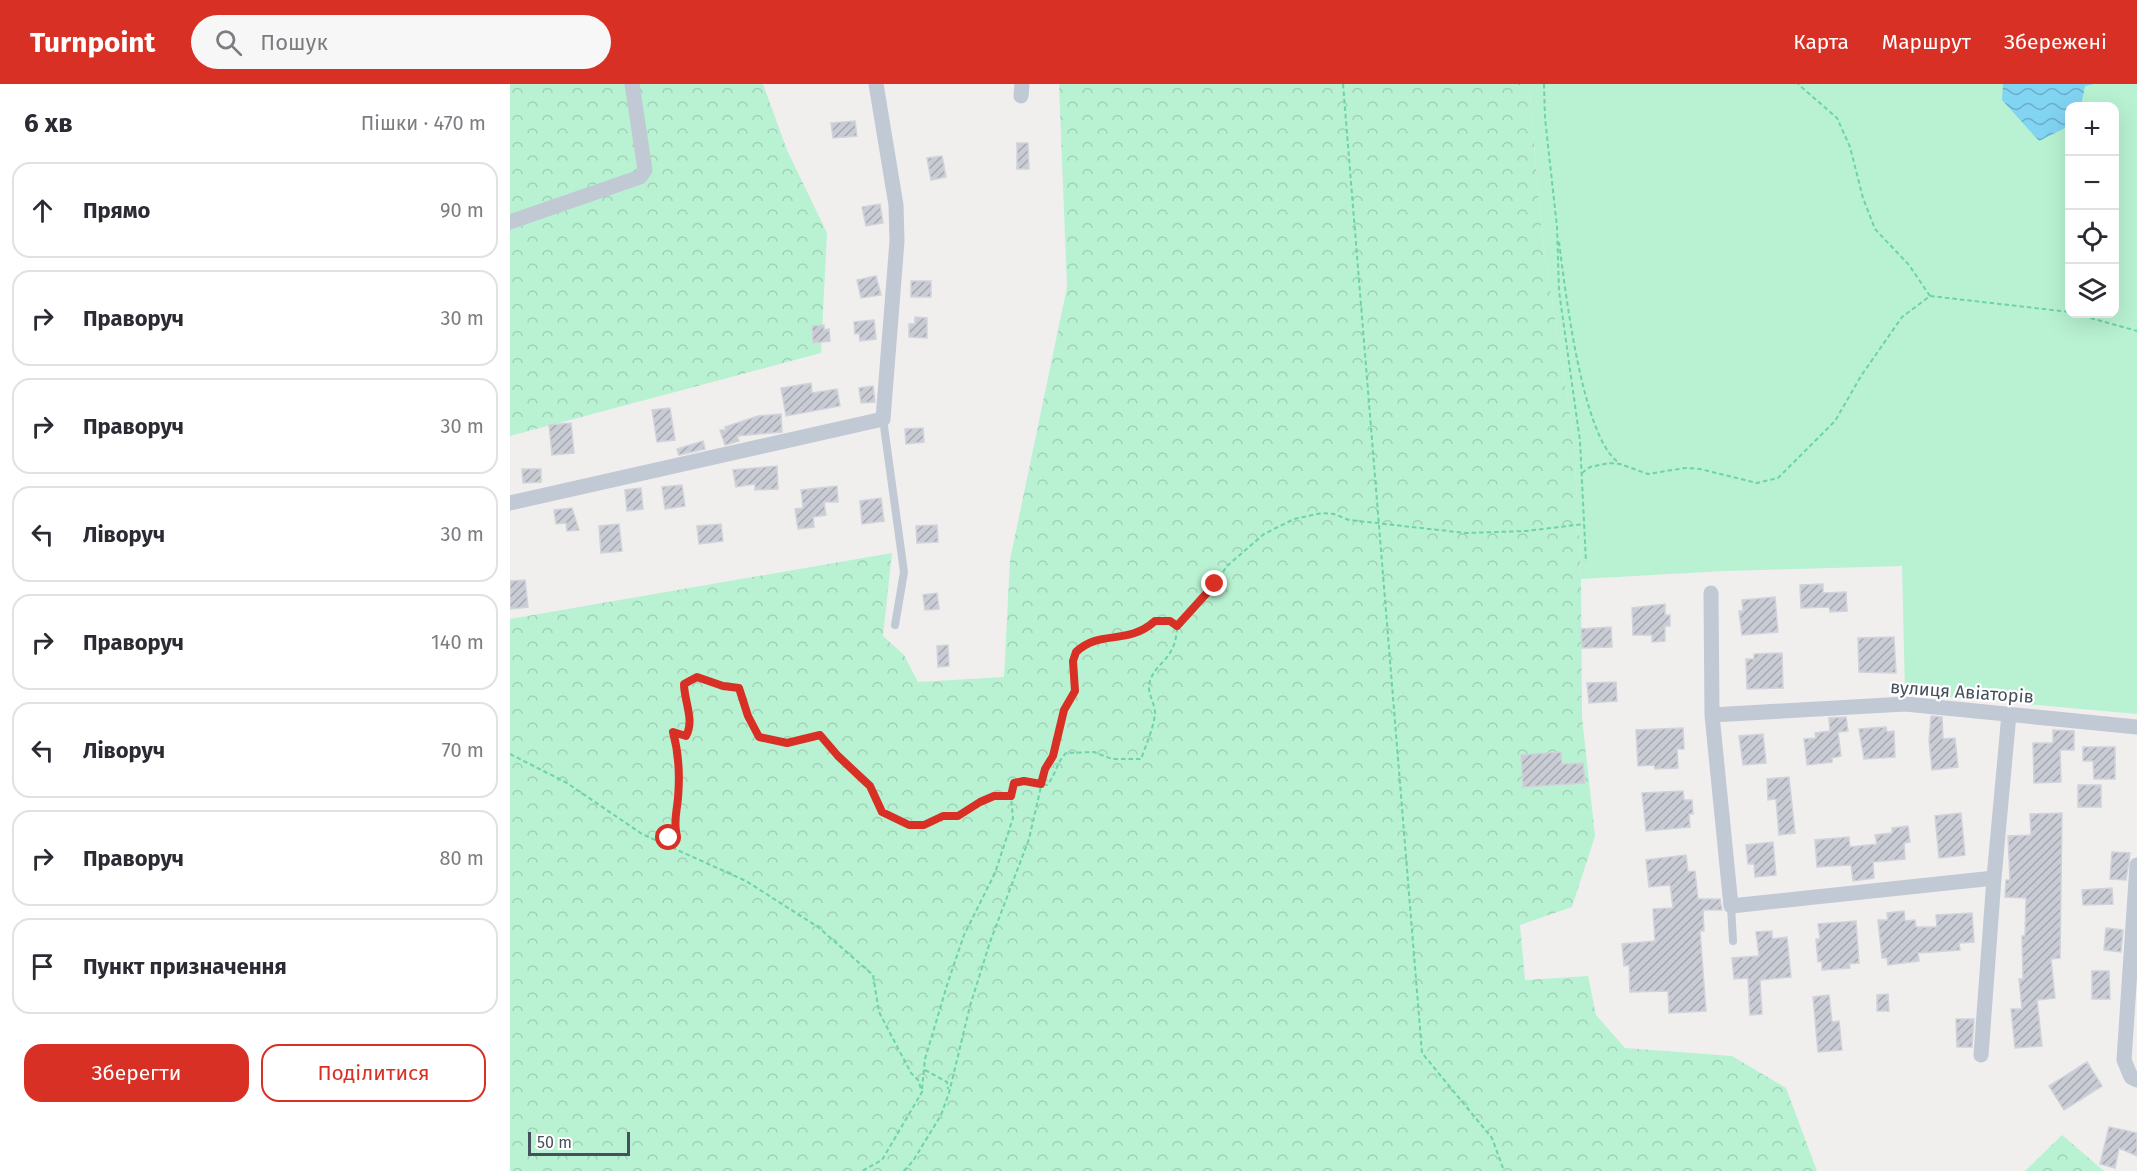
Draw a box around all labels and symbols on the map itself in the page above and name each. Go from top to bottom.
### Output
route end [1201,570,1227,596]
street label: вулиця Авіаторів [1889,676,2035,708]
route start [655,824,681,850]
scale bar [528,1129,630,1156]

